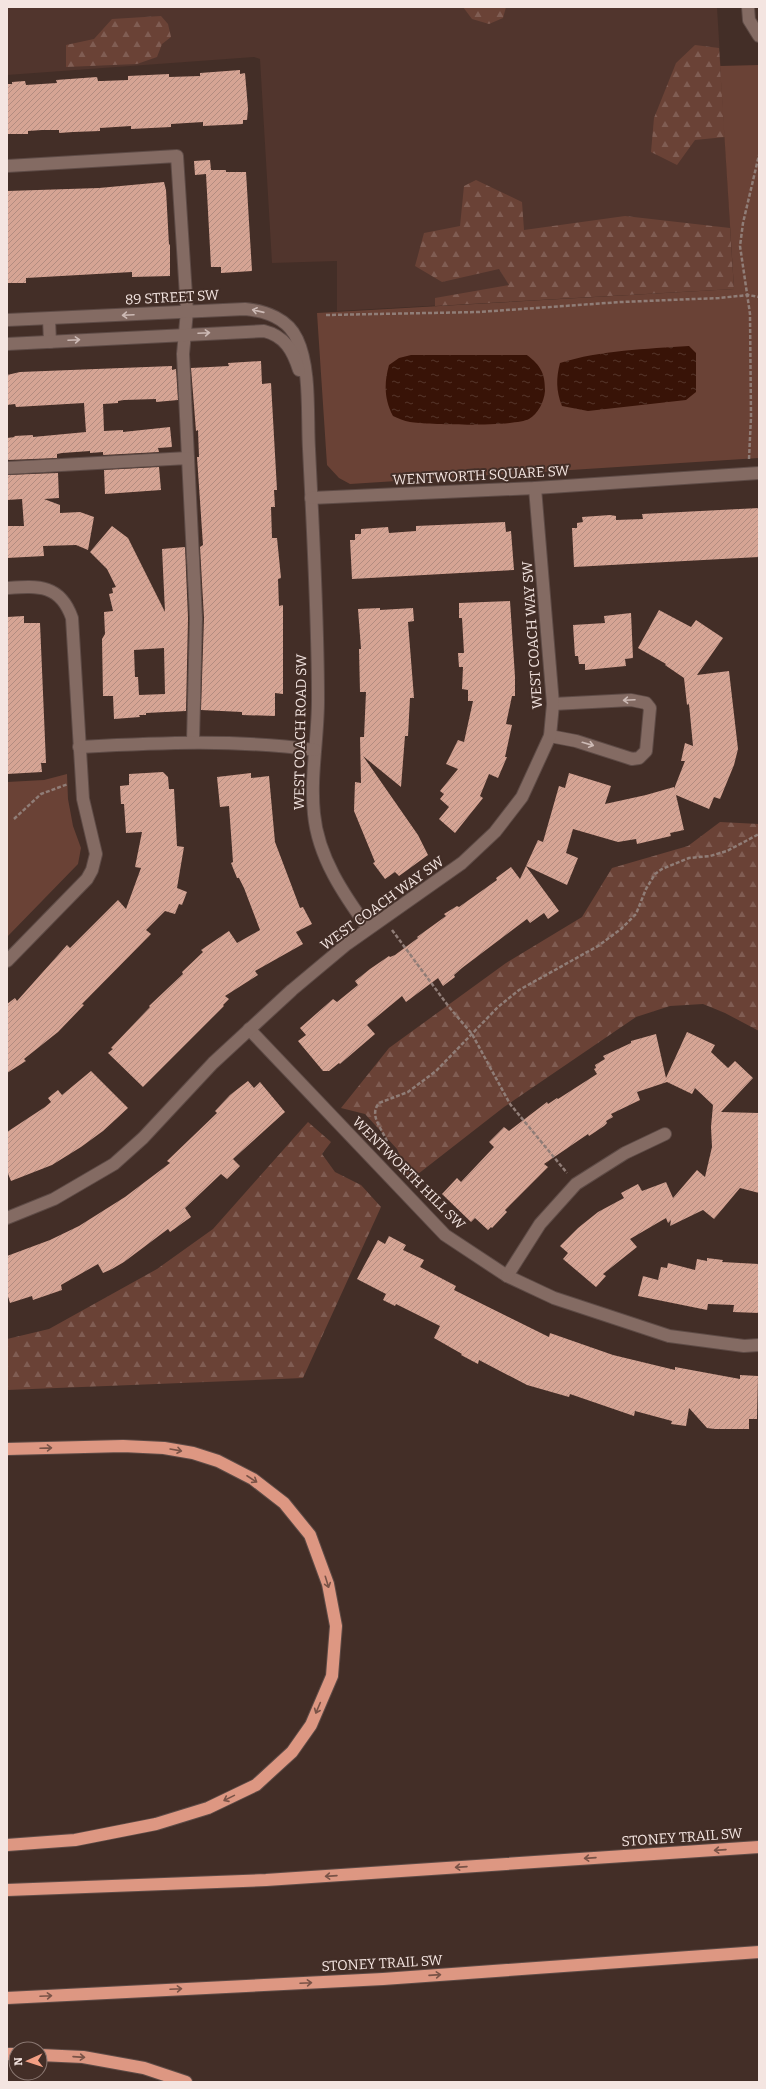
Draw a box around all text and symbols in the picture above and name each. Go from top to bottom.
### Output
street label: 89 STREET SW [125,287,220,308]
one-way arrow [252,307,265,315]
one-way arrow [122,311,135,318]
one-way arrow [197,330,210,337]
one-way arrow [67,337,80,344]
street label: WENTWORTH SQUARE SW [392,462,571,489]
street label: WEST COACH WAY SW [519,560,546,710]
street label: WEST COACH ROAD SW [291,653,310,810]
one-way arrow [623,697,636,704]
one-way arrow [582,741,595,748]
street label: WEST COACH WAY SW [317,853,448,954]
street label: WENTWORTH HILL SW [349,1113,469,1234]
one-way arrow [39,1445,52,1452]
one-way arrow [169,1446,182,1454]
one-way arrow [247,1475,258,1484]
one-way arrow [324,1575,331,1588]
one-way arrow [314,1701,322,1713]
one-way arrow [224,1795,236,1802]
street label: STONEY TRAIL SW [621,1825,744,1850]
one-way arrow [714,1846,727,1854]
one-way arrow [584,1855,597,1862]
one-way arrow [455,1863,468,1871]
one-way arrow [325,1872,338,1879]
street label: STONEY TRAIL SW [321,1952,444,1975]
one-way arrow [428,1972,441,1979]
one-way arrow [299,1979,312,1987]
one-way arrow [169,1986,182,1993]
one-way arrow [39,1992,52,1999]
north arrow [8,2041,48,2081]
one-way arrow [72,2054,85,2061]
text: N [12,2056,25,2066]

